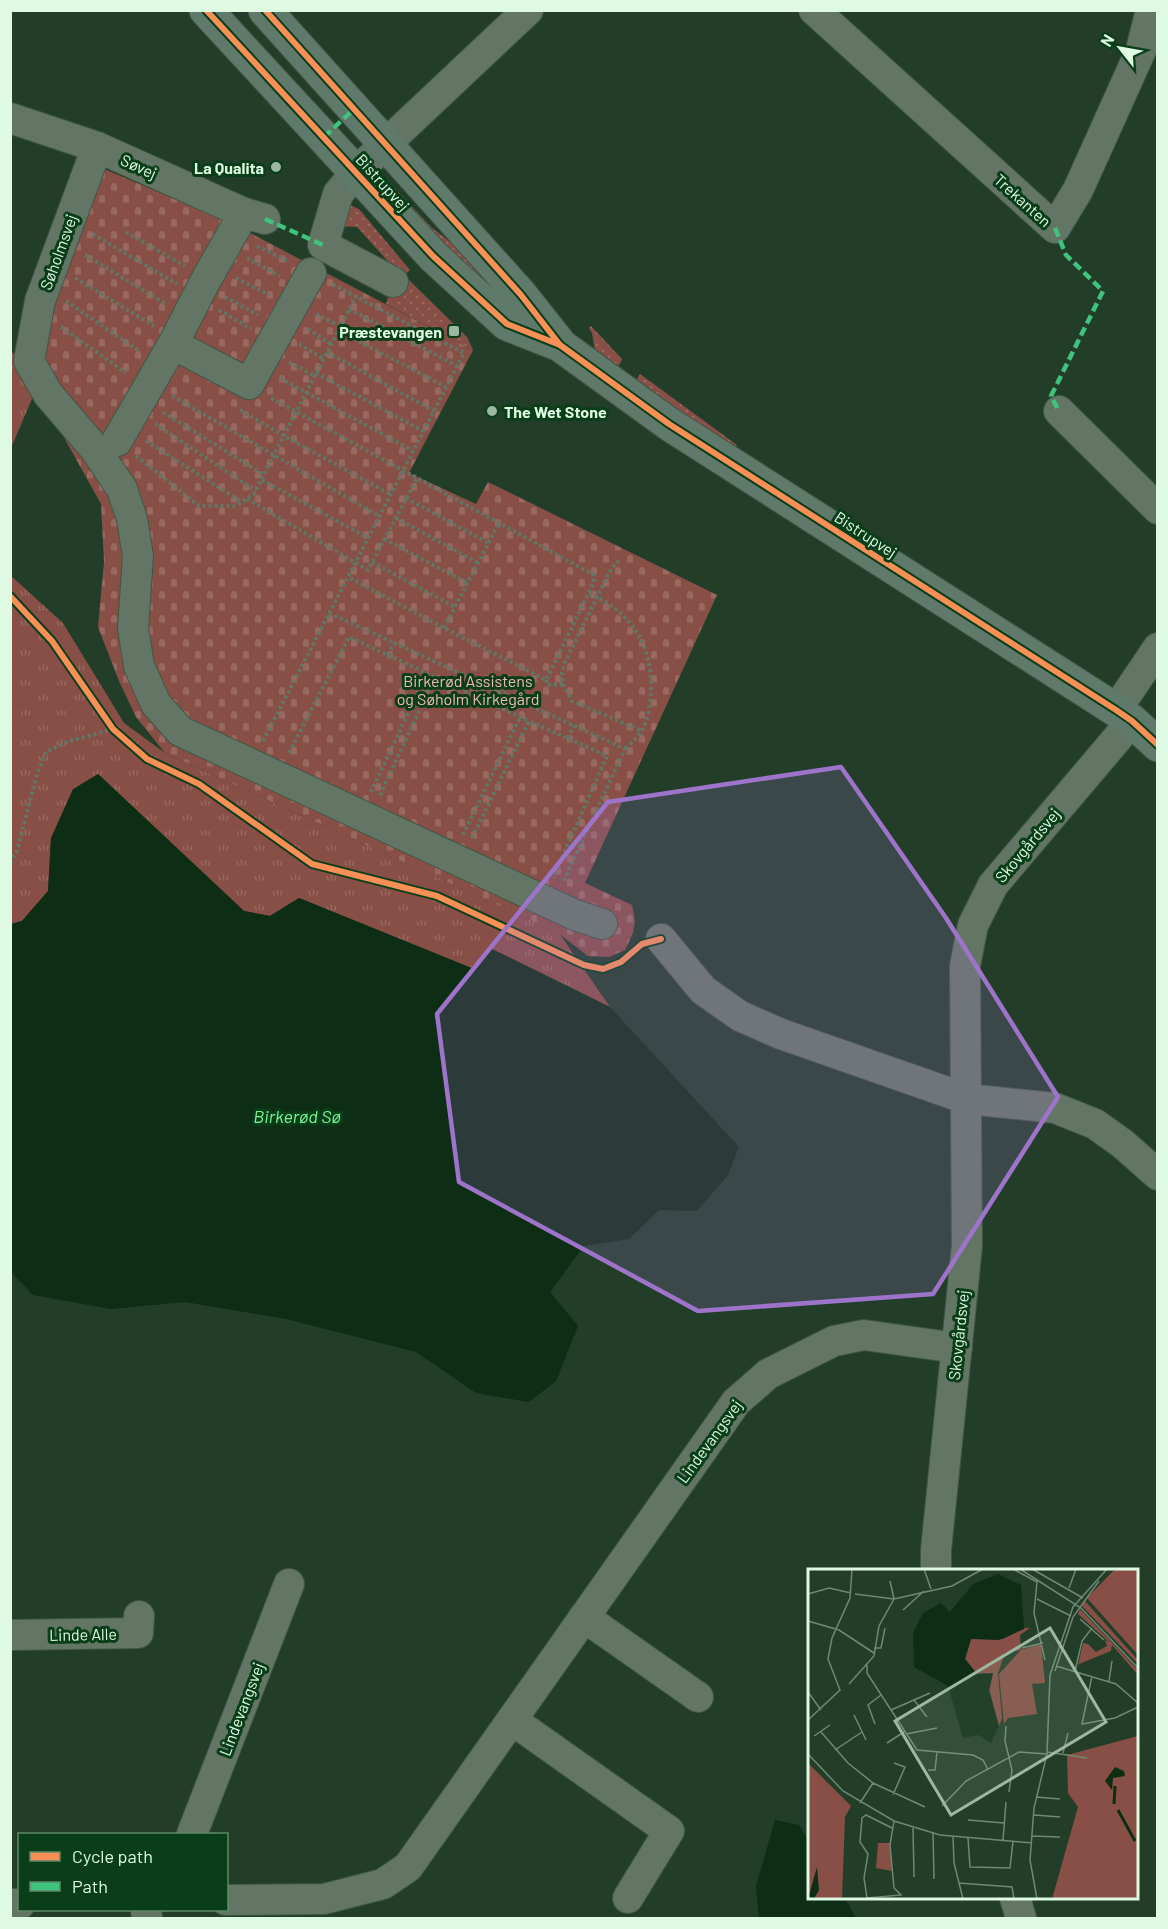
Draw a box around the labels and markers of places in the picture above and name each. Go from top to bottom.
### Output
place label: La Qualita [194,158,264,177]
marker: La Qualita [269,160,283,174]
place label: Præstevangen [339,322,442,341]
marker: Præstevangen [447,324,461,338]
place label: The Wet Stone [504,402,607,421]
marker: The Wet Stone [485,404,499,418]

